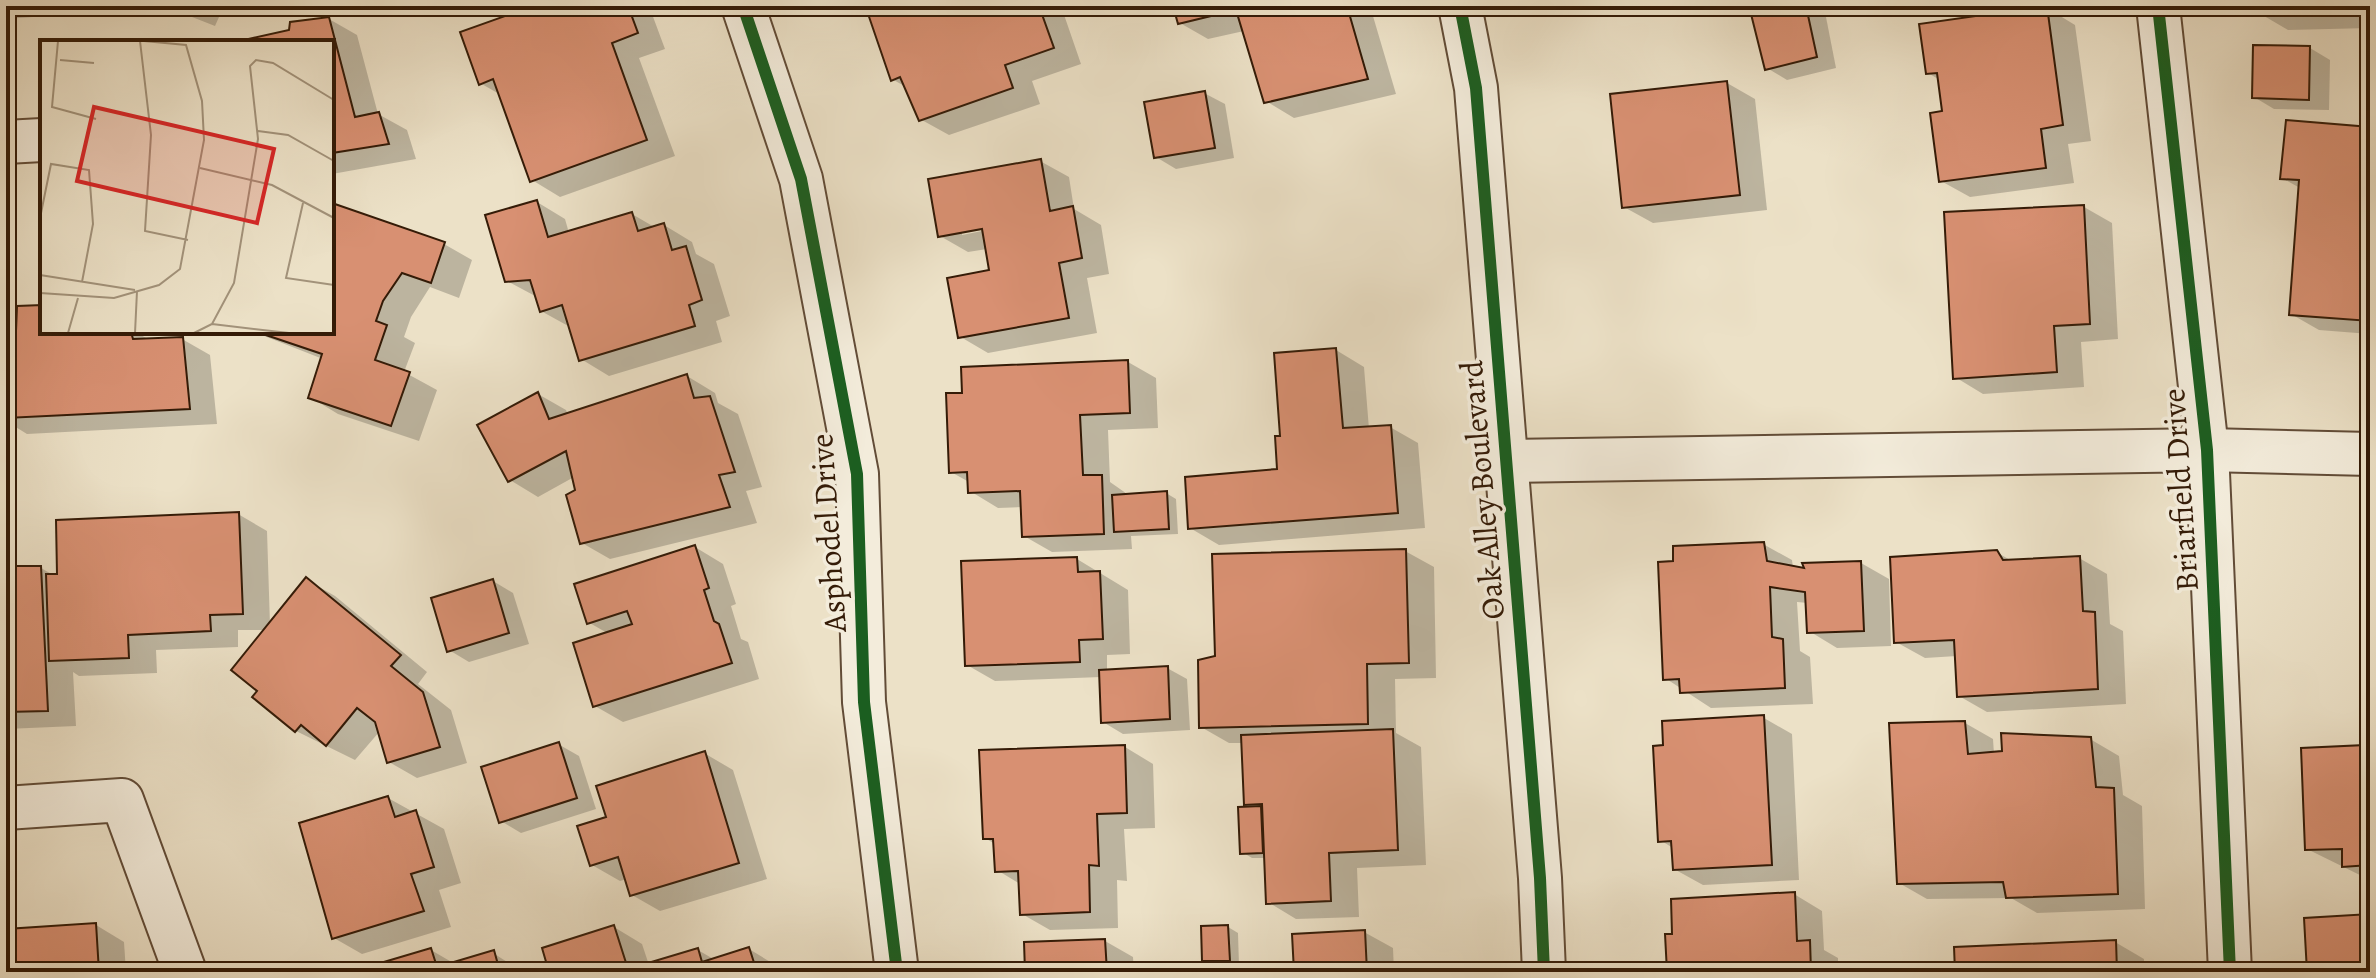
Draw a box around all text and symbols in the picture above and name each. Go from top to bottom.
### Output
inset map [40,40,334,334]
street label: Oak Alley Boulevard [1449,358,1515,621]
street label: Briarfield Drive [2151,387,2209,593]
street label: Asphodel Drive [799,432,857,635]

